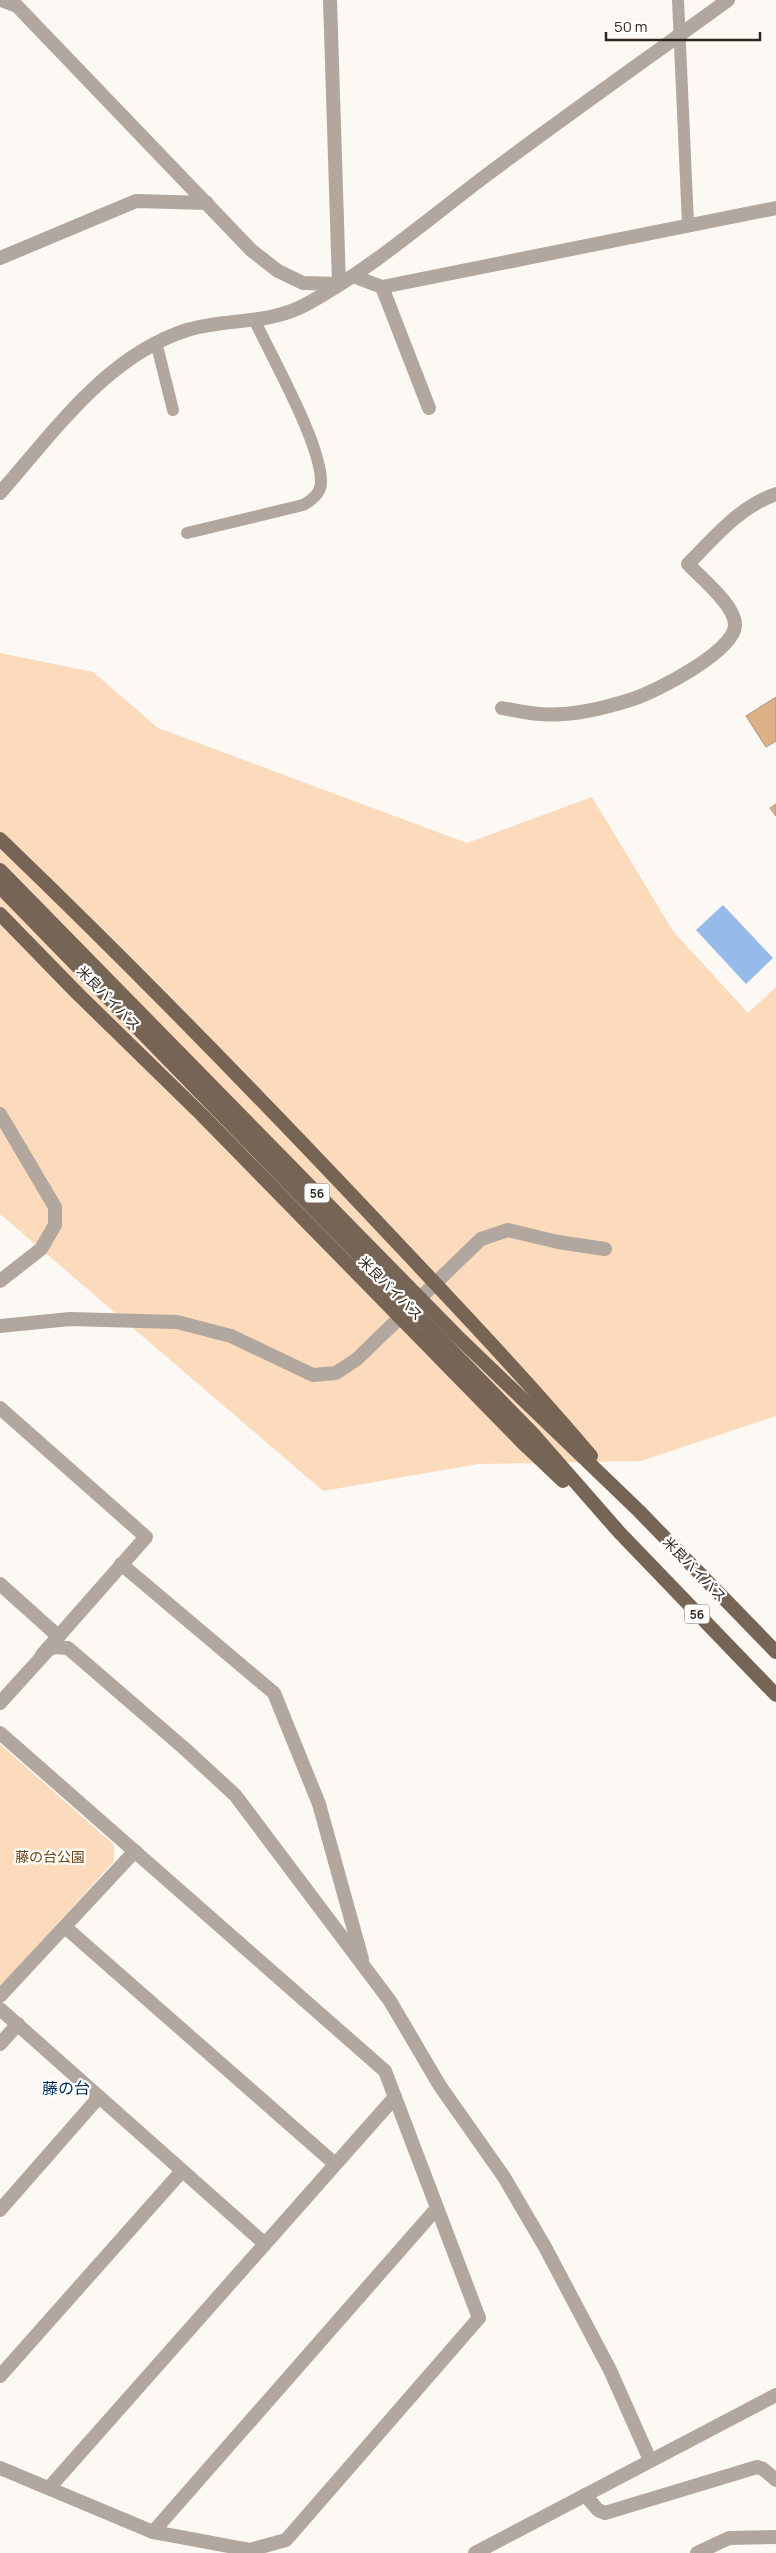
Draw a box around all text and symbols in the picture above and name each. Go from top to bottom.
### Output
scale bar [606,10,760,42]
text: 50 m [614,16,648,37]
street label: 米良バイパス [73,961,145,1035]
road number: 56 [304,1184,330,1202]
street label: 米良バイパス [355,1252,427,1324]
street label: 米良バイパス [659,1532,731,1606]
road number: 56 [684,1605,710,1624]
park label: 藤の台公園 [15,1847,85,1866]
district label: 藤の台 [42,2077,90,2099]

